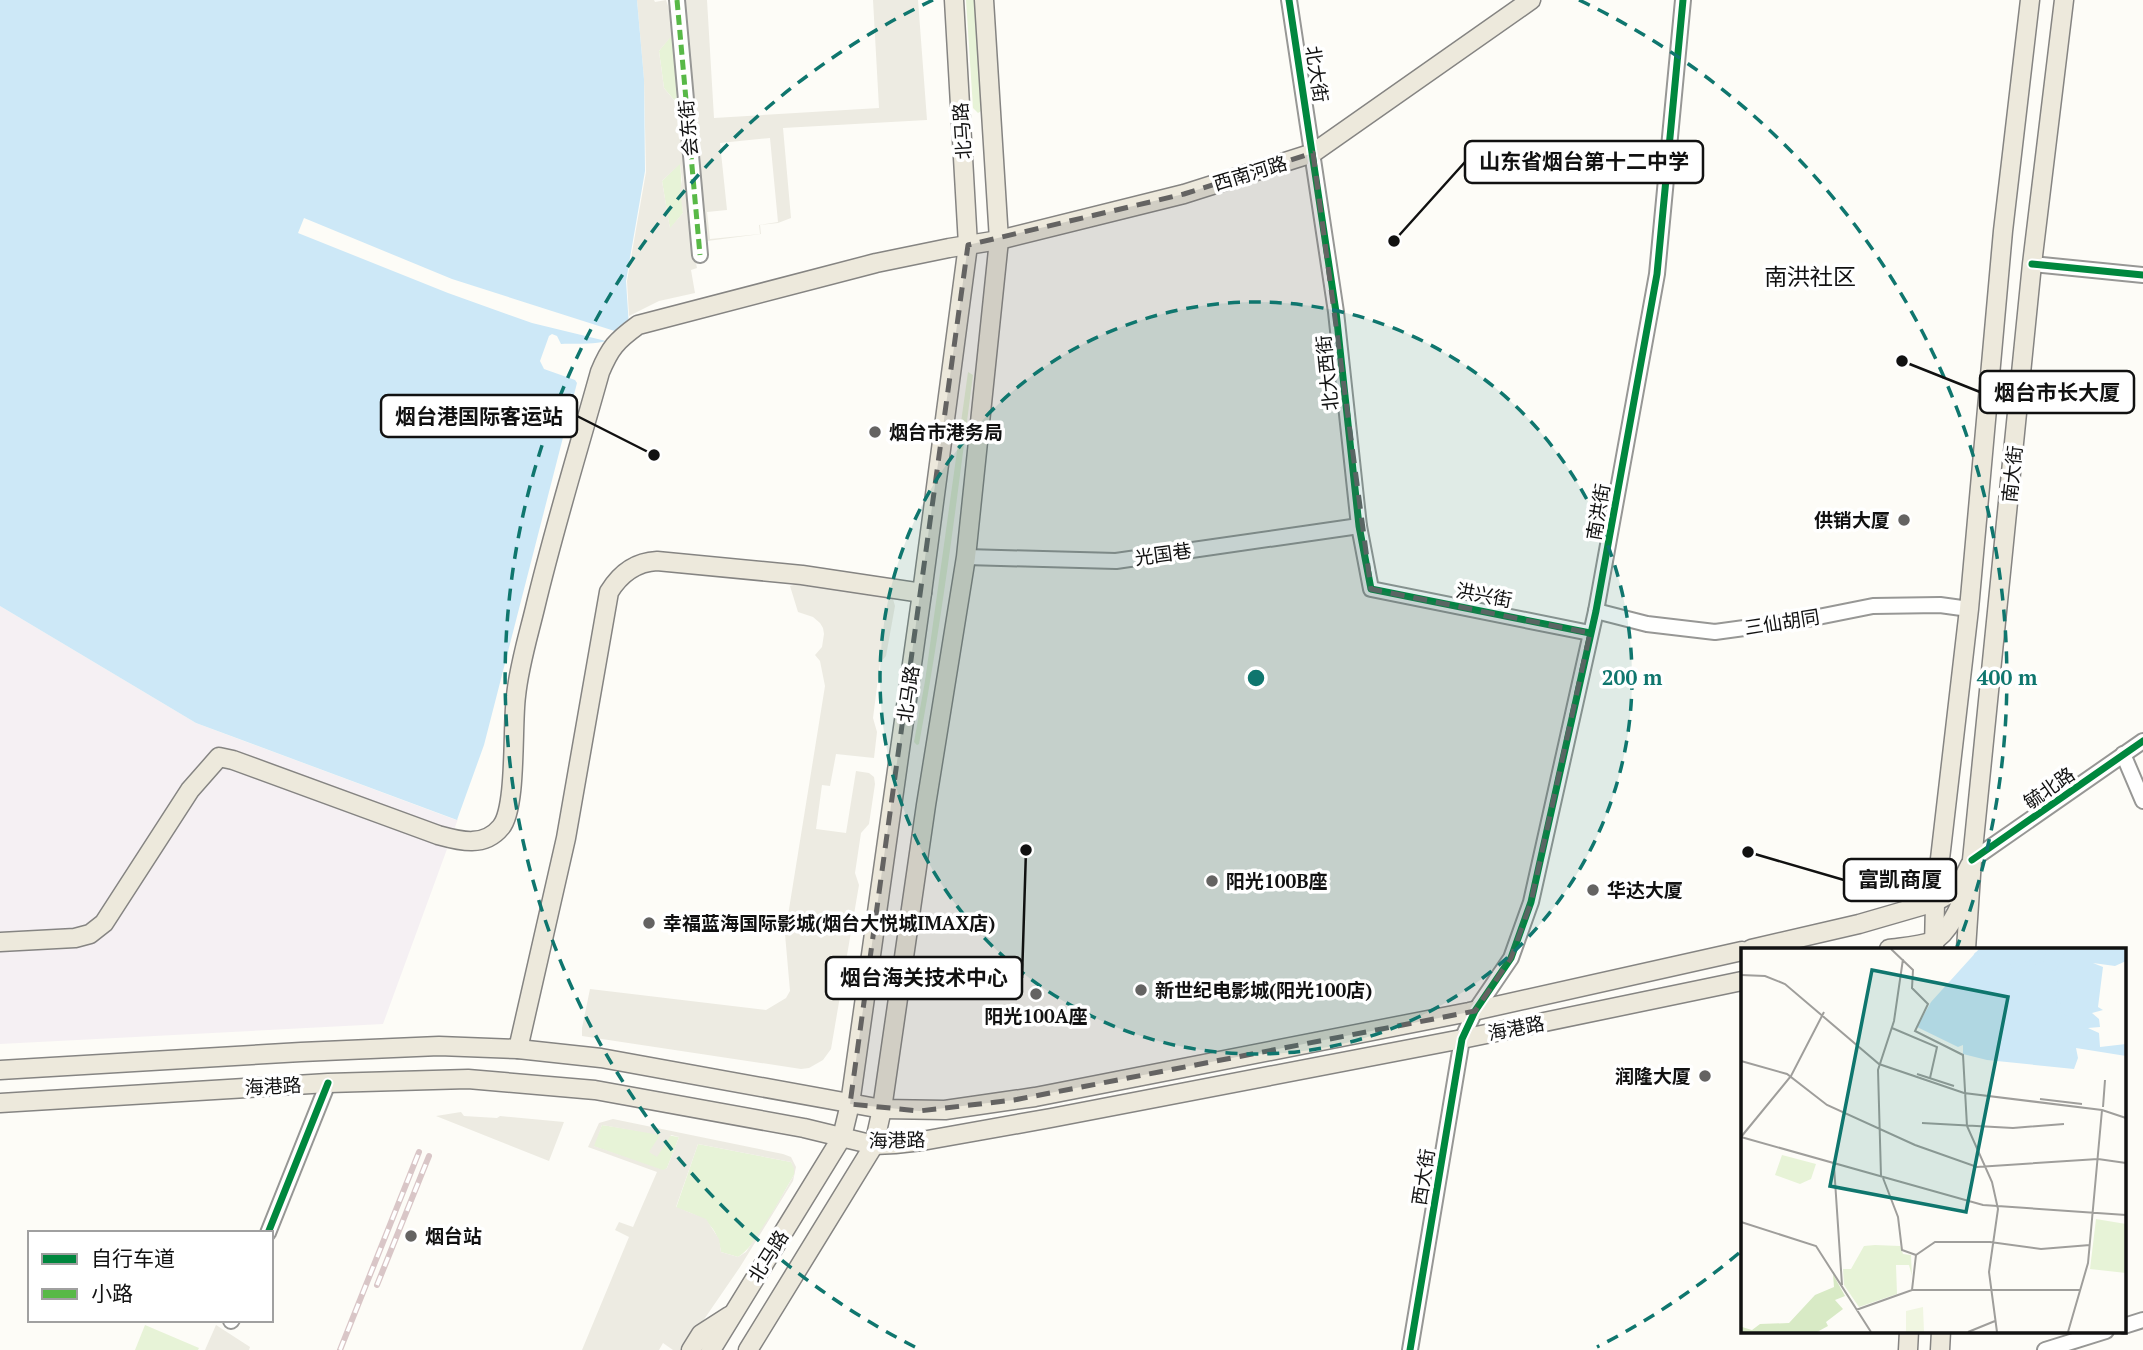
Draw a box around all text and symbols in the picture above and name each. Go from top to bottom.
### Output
street label: 北大街 [1301,44,1334,104]
street label: 会东街 [673,99,702,158]
street label: 北马路 [947,102,976,160]
callout: 山东省烟台第十二中学 [1465,141,1703,183]
text: 山东省烟台第十二中学 [1479,147,1689,175]
street label: 西南河路 [1210,149,1290,196]
district label: 南洪社区 [1764,261,1856,292]
street label: 北大西街 [1310,334,1343,412]
callout: 烟台市长大厦 [1980,371,2134,413]
text: 烟台市长大厦 [1994,378,2120,406]
callout: 烟台港国际客运站 [381,395,577,437]
text: 烟台港国际客运站 [395,402,563,430]
place label: 烟台市港务局 [889,419,1003,444]
marker: 烟台市港务局 [867,424,883,440]
street label: 南大街 [1996,444,2027,504]
street label: 南洪街 [1580,482,1615,542]
place label: 供销大厦 [1814,507,1890,532]
marker: 供销大厦 [1896,512,1912,528]
street label: 光国巷 [1133,537,1193,570]
street label: 洪兴街 [1454,577,1514,612]
street label: 三仙胡同 [1742,603,1821,640]
text: 200 m [1602,663,1663,691]
text: 400 m [1977,663,2038,691]
street label: 北马路 [891,664,924,724]
centre of rings [1244,666,1268,690]
street label: 毓北路 [2018,761,2079,814]
callout: 富凯商厦 [1844,859,1956,901]
text: 富凯商厦 [1858,865,1942,893]
place label: 阳光100B座 [1226,868,1328,893]
marker: 阳光100B座 [1204,873,1220,889]
place label: 华达大厦 [1607,877,1683,902]
marker: 华达大厦 [1585,882,1601,898]
place label: 幸福蓝海国际影城(烟台大悦城IMAX店) [663,910,995,935]
marker: 幸福蓝海国际影城(烟台大悦城IMAX店) [641,915,657,931]
inset map [1741,948,2126,1332]
callout: 烟台海关技术中心 [826,957,1022,999]
text: 烟台海关技术中心 [840,963,1008,991]
place label: 新世纪电影城(阳光100店) [1155,977,1372,1002]
marker: 新世纪电影城(阳光100店) [1133,982,1149,998]
marker: 阳光100A座 [1028,986,1044,1002]
place label: 阳光100A座 [984,1003,1088,1028]
street label: 海港路 [1486,1010,1546,1045]
place label: 润隆大厦 [1615,1063,1691,1088]
marker: 润隆大厦 [1697,1068,1713,1084]
street label: 海港路 [244,1072,302,1099]
street label: 海港路 [868,1127,926,1152]
street label: 西大街 [1406,1147,1439,1207]
place label: 烟台站 [425,1223,482,1248]
street label: 北马路 [742,1225,793,1287]
marker: 烟台站 [403,1228,419,1244]
legend [28,1231,273,1322]
text: 自行车道 [91,1244,175,1272]
text: 小路 [91,1279,133,1307]

